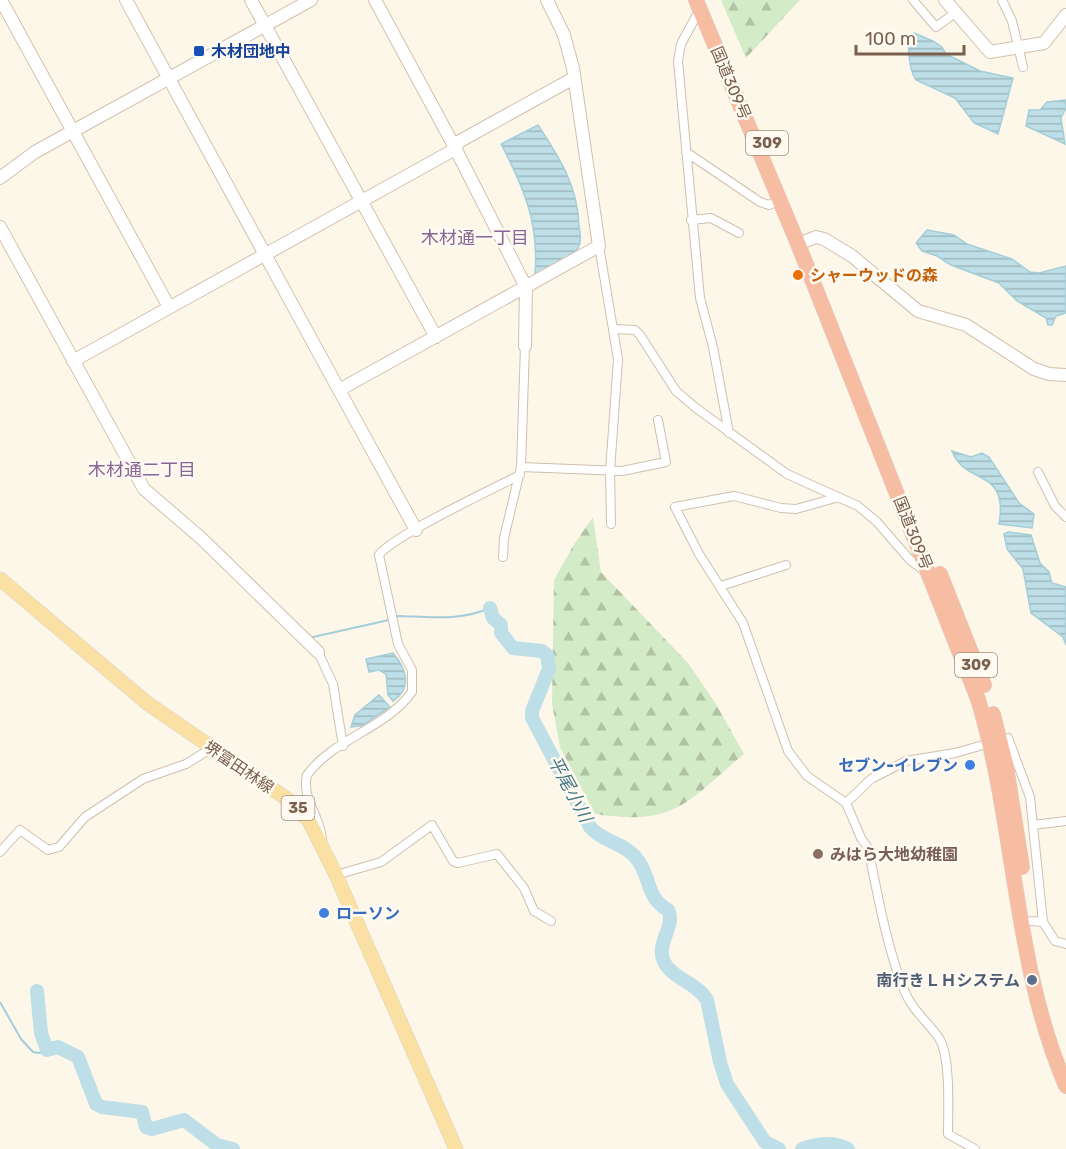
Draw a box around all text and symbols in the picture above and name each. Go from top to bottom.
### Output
scale bar [856,18,964,56]
text: 100 m [865,28,916,50]
place label: 木材団地中 [211,42,291,61]
marker: 木材団地中 [192,44,206,58]
street label: 国道309号 [707,44,755,122]
road number: 309 [746,131,788,155]
district label: 木材通一丁目 [421,227,529,249]
place label: シャーウッドの森 [810,266,938,285]
marker: シャーウッドの森 [791,268,805,282]
district label: 木材通二丁目 [88,459,196,481]
street label: 国道309号 [890,494,936,572]
road number: 309 [955,653,997,677]
street label: 堺富田林線 [201,737,277,797]
water label: 平尾小川 [543,752,598,828]
place label: セブン-イレブン [838,756,958,775]
marker: セブン-イレブン [963,758,977,772]
road number: 35 [282,796,314,820]
place label: みはら大地幼稚園 [830,845,958,864]
marker: みはら大地幼稚園 [811,847,825,861]
place label: ローソン [336,904,400,923]
marker: ローソン [317,906,331,920]
place label: 南行きＬＨシステム [876,971,1020,990]
marker: 南行きＬＨシステム [1025,973,1039,987]

